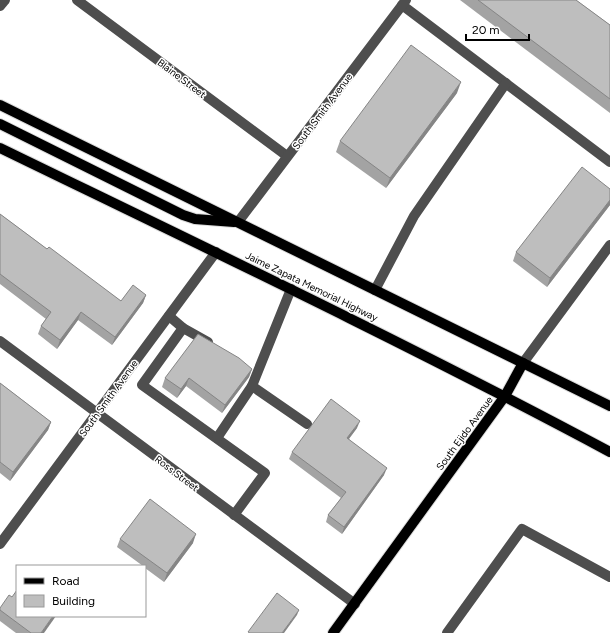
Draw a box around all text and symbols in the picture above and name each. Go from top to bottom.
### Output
scale bar [466,16,529,42]
text: 20 m [472,23,500,37]
street label: Blaine Street [155,56,209,101]
street label: South Smith Avenue [290,70,356,152]
street label: Jaime Zapata Memorial Highway [243,249,381,325]
street label: South Smith Avenue [76,357,141,439]
street label: South Ejido Avenue [433,393,496,473]
street label: Ross Street [152,453,201,494]
legend [16,565,146,617]
text: Road [52,574,80,588]
text: Building [52,594,95,608]

